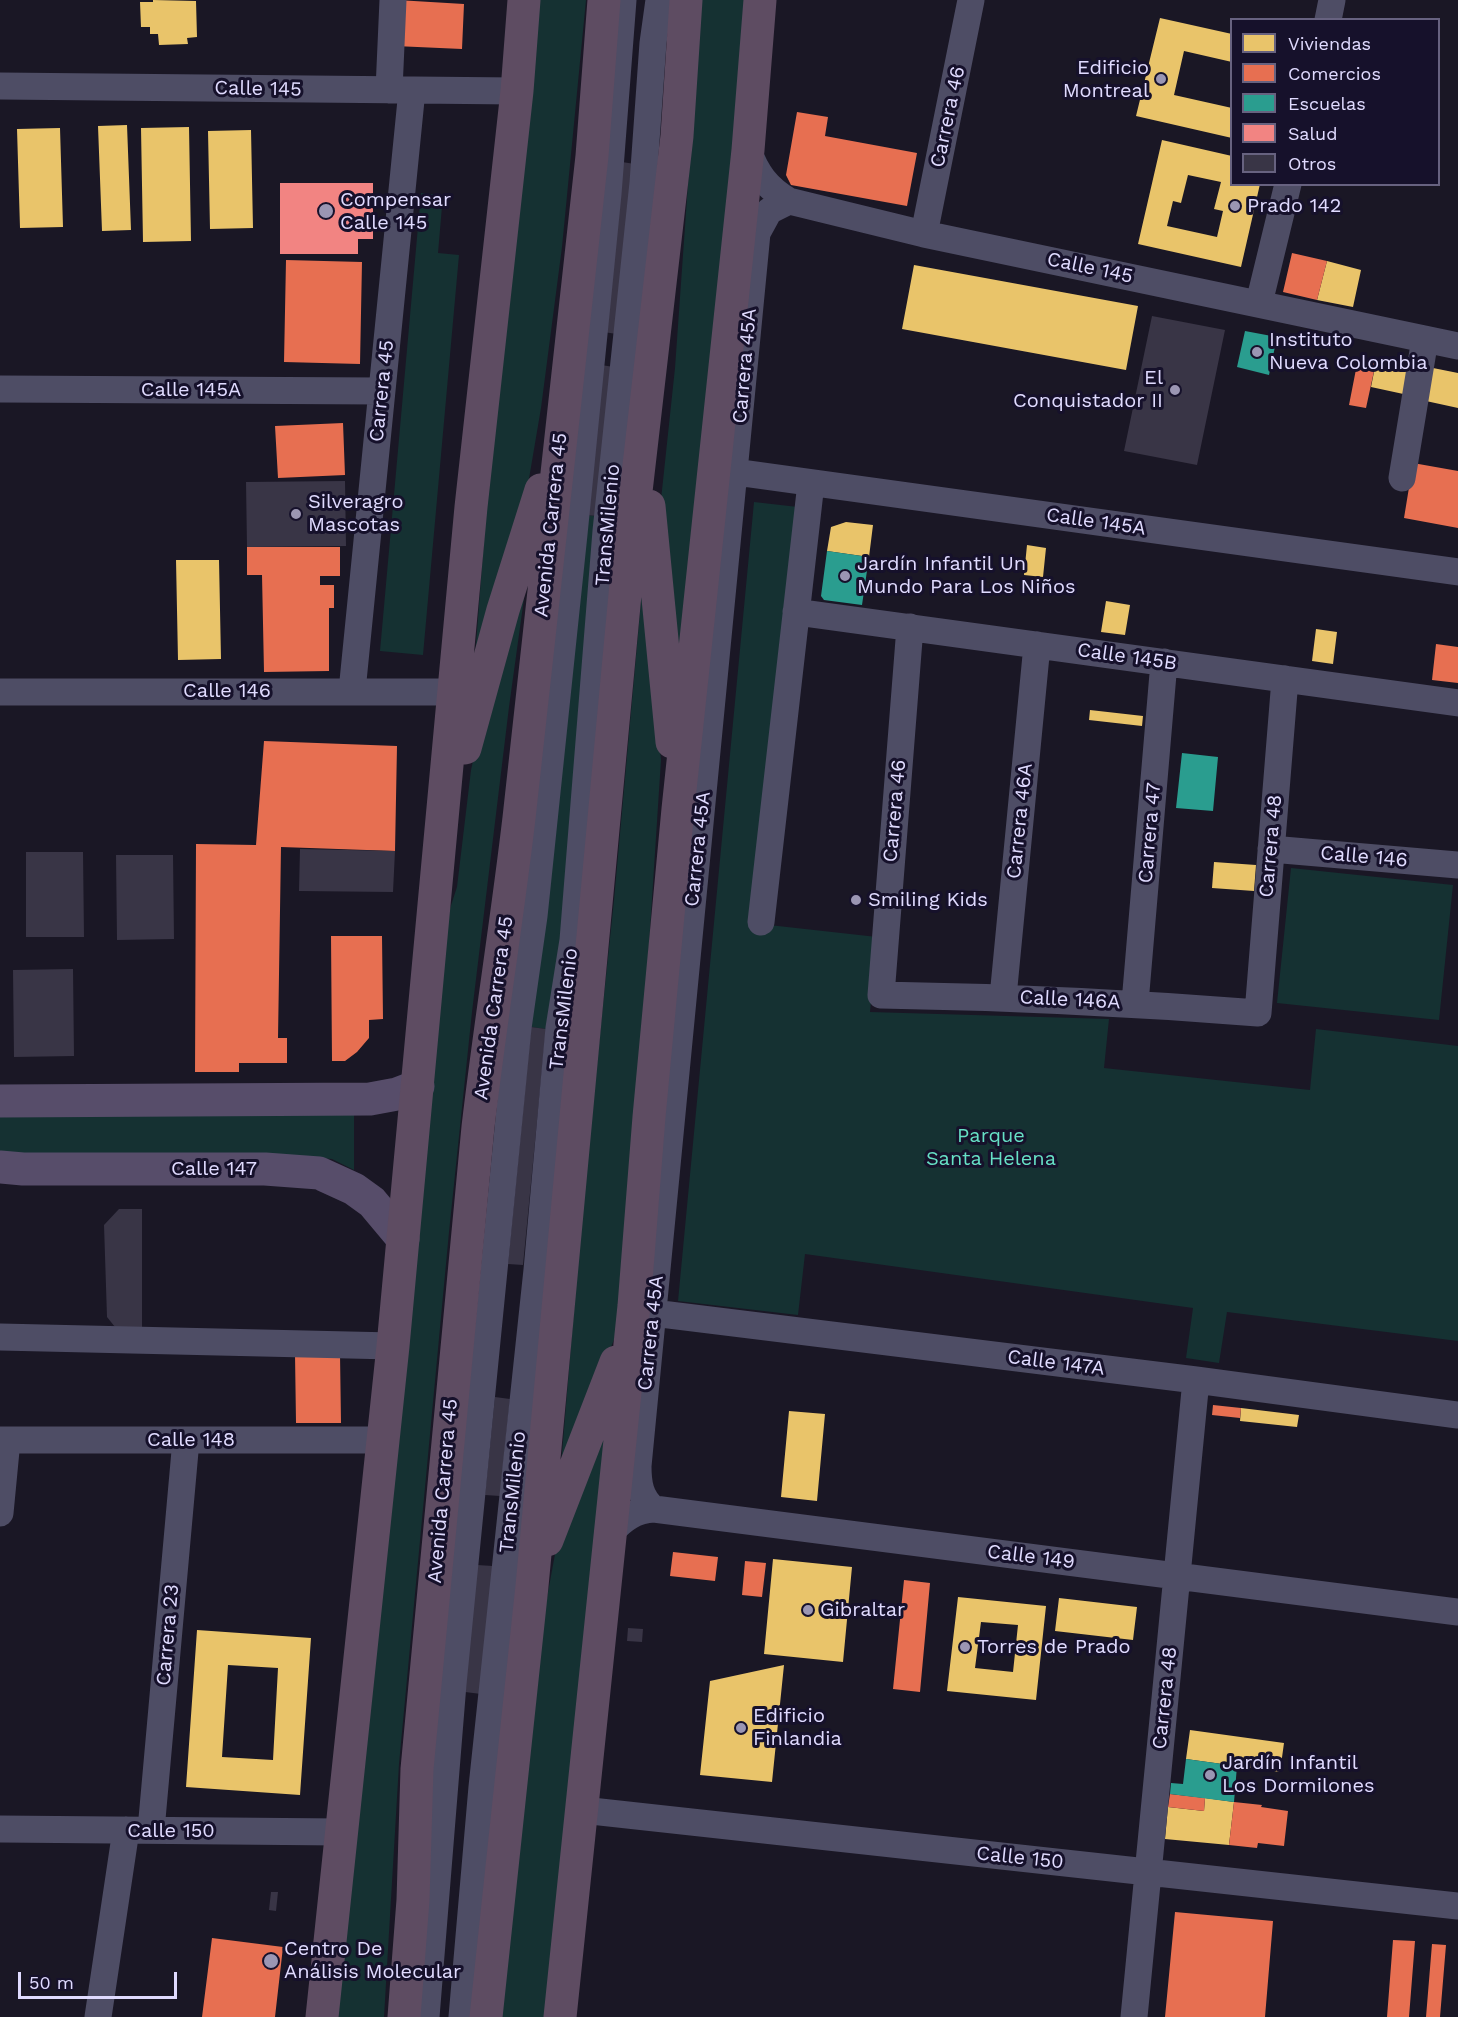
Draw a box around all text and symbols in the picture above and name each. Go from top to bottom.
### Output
legend [1230,18,1440,186]
text: Viviendas [1288,33,1371,54]
place label: Edificio Montreal [1063,56,1149,103]
text: Comercios [1288,63,1381,84]
street label: Carrera 46 [926,64,970,170]
marker: Edificio Montreal [1154,72,1168,86]
street label: Calle 145 [214,76,302,102]
text: Escuelas [1288,93,1366,114]
text: Salud [1288,123,1337,144]
text: Otros [1288,153,1336,174]
place label: Compensar Calle 145 [340,188,451,235]
place label: Prado 142 [1247,194,1341,218]
marker: Prado 142 [1228,199,1242,213]
marker: Compensar Calle 145 [317,202,335,220]
street label: Calle 145 [1045,247,1135,289]
street label: Carrera 45A [728,307,762,425]
place label: Instituto Nueva Colombia [1269,328,1427,375]
street label: Carrera 45 [365,339,399,443]
marker: Instituto Nueva Colombia [1250,345,1264,359]
place label: El Conquistador II [1013,366,1163,413]
street label: Calle 145A [141,378,241,402]
marker: El Conquistador II [1168,383,1182,397]
street label: Avenida Carrera 45 [529,432,573,618]
street label: TransMilenio [591,463,625,587]
place label: Silveragro Mascotas [308,490,403,537]
street label: Calle 145A [1045,503,1147,541]
marker: Silveragro Mascotas [289,507,303,521]
place label: Jardín Infantil Un Mundo Para Los Niños [857,552,1075,599]
marker: Jardín Infantil Un Mundo Para Los Niños [838,569,852,583]
street label: Calle 145B [1076,638,1178,676]
street label: Calle 146 [183,679,271,703]
street label: Carrera 46 [879,759,911,863]
street label: Carrera 46A [1002,762,1038,880]
street label: Carrera 47 [1134,782,1166,884]
street label: Carrera 45A [680,790,716,908]
street label: Carrera 48 [1255,794,1287,898]
street label: Calle 146 [1319,841,1409,873]
place label: Smiling Kids [868,888,988,912]
marker: Smiling Kids [849,893,863,907]
street label: Avenida Carrera 45 [469,915,519,1101]
street label: TransMilenio [545,947,583,1071]
street label: Calle 146A [1019,985,1121,1015]
park label: Parque Santa Helena [926,1124,1056,1171]
street label: Calle 147 [171,1157,257,1181]
street label: Carrera 45A [633,1274,669,1392]
street label: Calle 147A [1006,1345,1106,1381]
street label: Avenida Carrera 45 [423,1398,463,1584]
street label: Calle 148 [147,1428,235,1452]
street label: TransMilenio [495,1430,531,1554]
street label: Calle 149 [986,1540,1076,1574]
street label: Carrera 23 [152,1583,184,1687]
place label: Gibraltar [820,1598,905,1622]
marker: Gibraltar [801,1603,815,1617]
place label: Torres de Prado [977,1635,1131,1659]
marker: Torres de Prado [958,1640,972,1654]
street label: Carrera 48 [1148,1645,1182,1751]
place label: Edificio Finlandia [753,1704,842,1751]
marker: Edificio Finlandia [734,1721,748,1735]
place label: Jardín Infantil Los Dormilones [1222,1751,1375,1798]
marker: Jardín Infantil Los Dormilones [1203,1768,1217,1782]
street label: Calle 150 [127,1819,215,1843]
street label: Calle 150 [975,1841,1065,1875]
place label: Centro De Análisis Molecular [284,1937,461,1984]
marker: Centro De Análisis Molecular [262,1952,280,1970]
scale bar [21,1960,180,1998]
text: 50 m [29,1972,74,1993]

